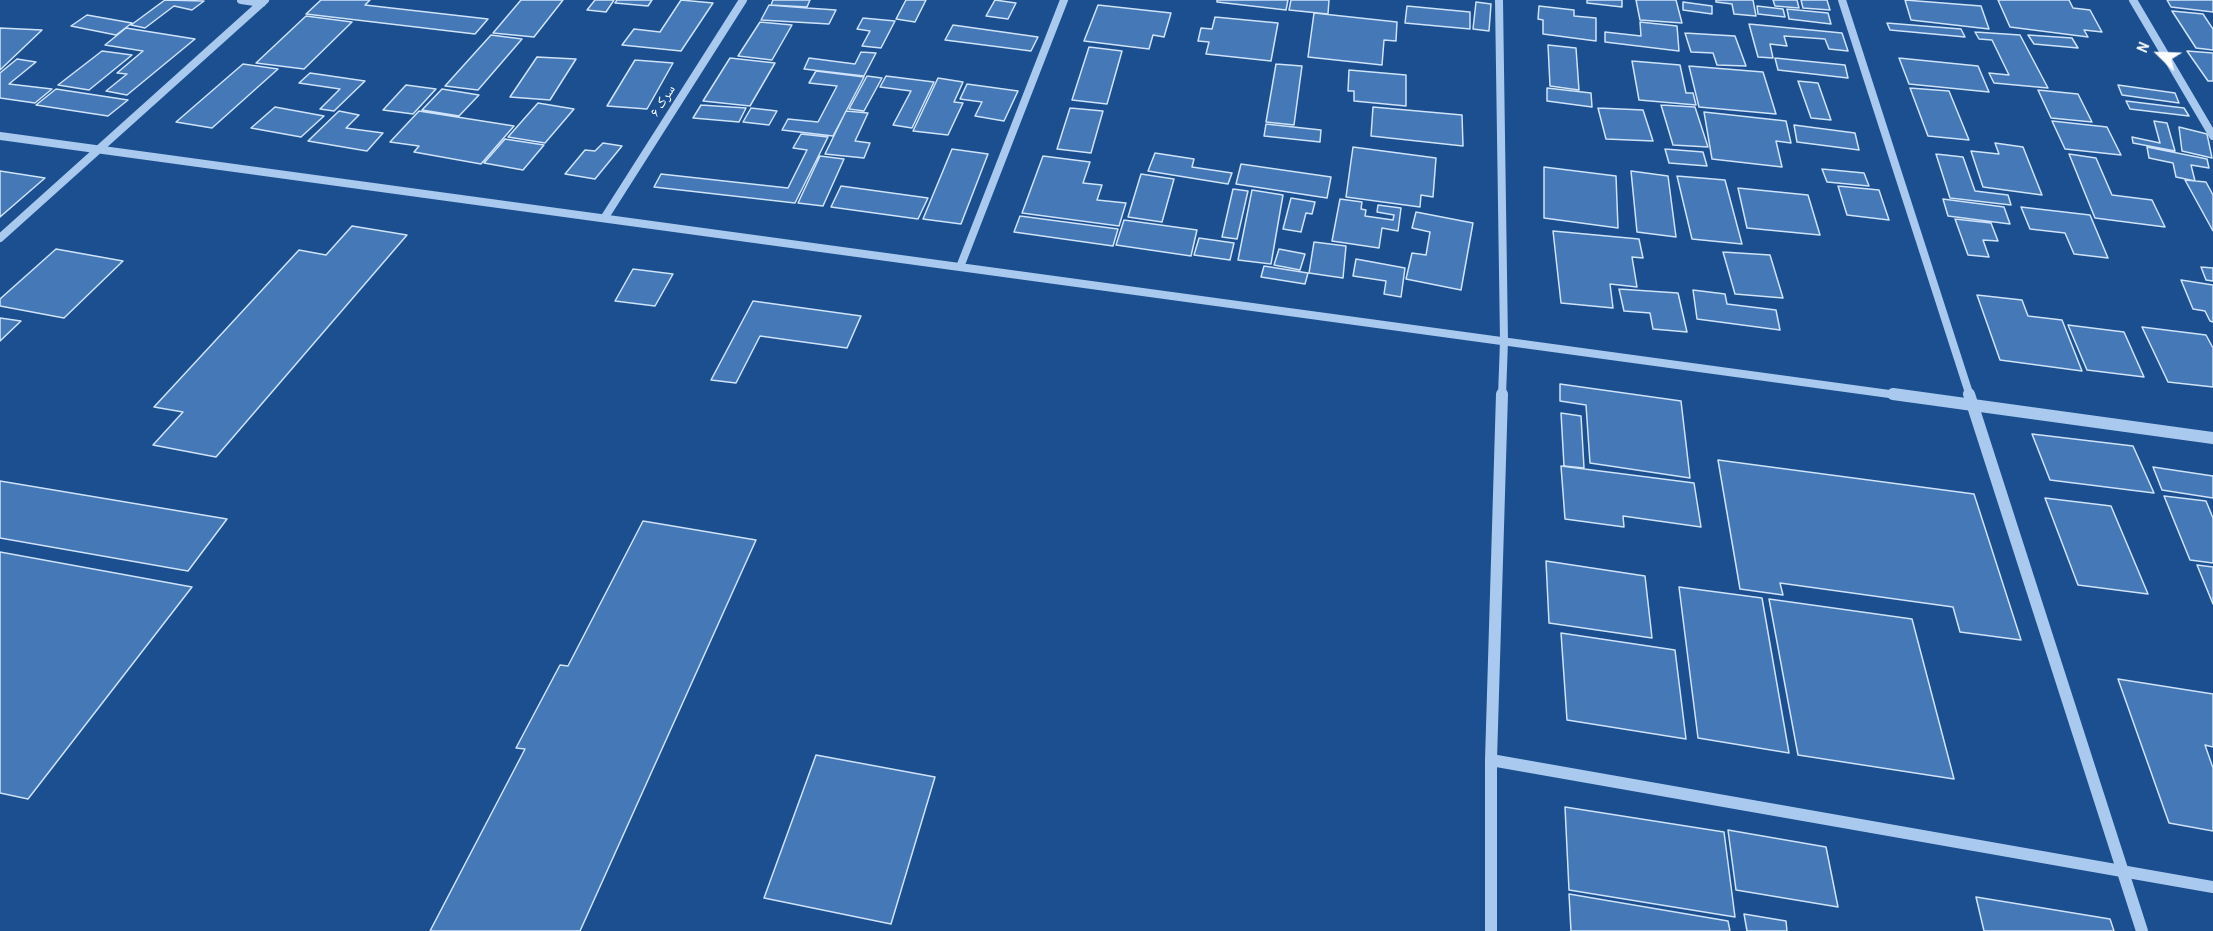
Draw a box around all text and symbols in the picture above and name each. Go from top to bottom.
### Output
north arrow [2129,24,2189,84]
text: N [2130,38,2154,56]
street label: سرک ۶ [647,82,679,120]

